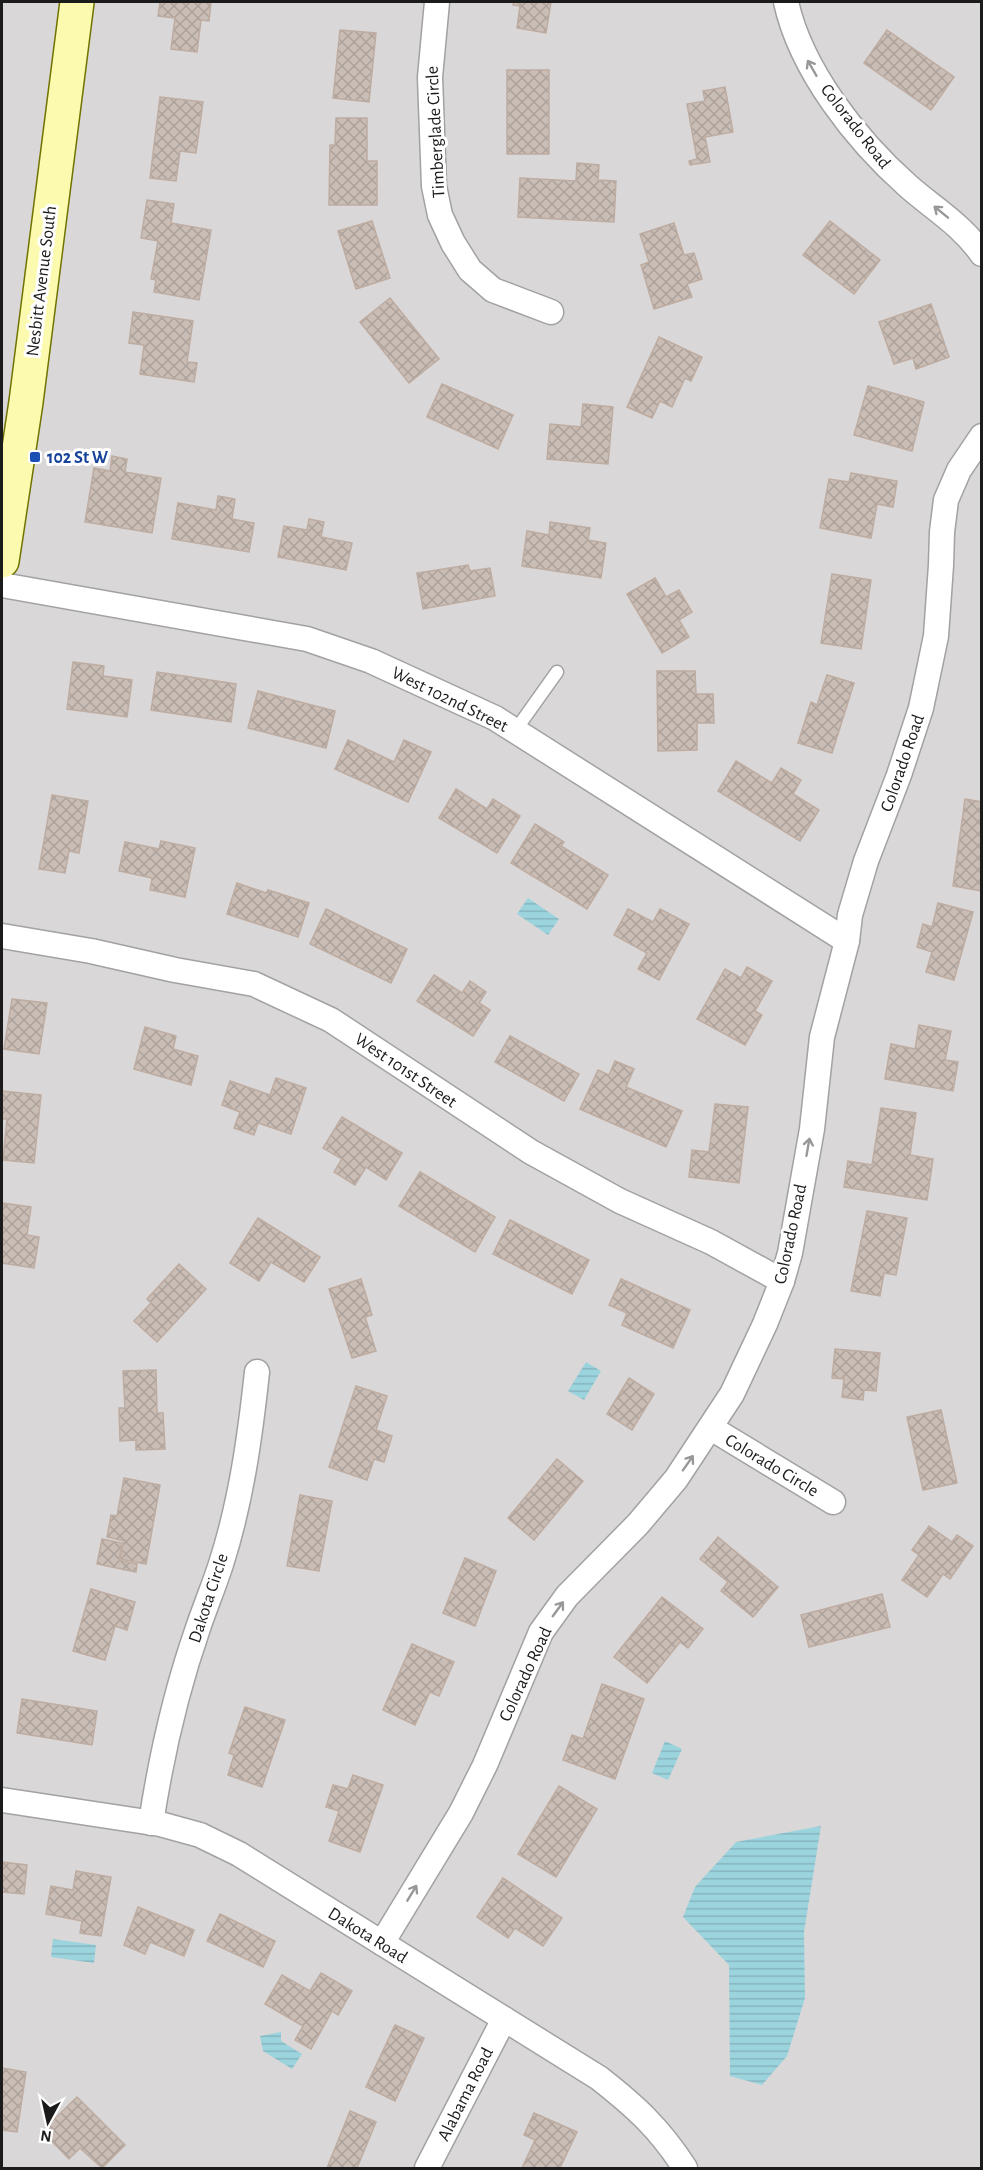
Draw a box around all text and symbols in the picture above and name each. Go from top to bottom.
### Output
one-way arrow [806,60,818,77]
street label: Timberglade Circle [424,65,448,198]
street label: Colorado Road [817,81,894,172]
street label: Nesbitt Avenue South [24,205,60,357]
one-way arrow [933,205,949,218]
place label: 102 St W [47,449,109,467]
marker: 102 St W [28,450,42,464]
street label: West 102nd Street [389,664,511,736]
street label: Colorado Road [878,712,928,814]
street label: West 101st Street [351,1030,460,1112]
one-way arrow [803,1138,814,1158]
street label: Colorado Road [772,1183,810,1286]
street label: Colorado Circle [722,1431,821,1501]
one-way arrow [682,1455,694,1472]
street label: Dakota Circle [186,1551,232,1645]
one-way arrow [552,1601,565,1617]
street label: Colorado Road [496,1624,556,1724]
one-way arrow [407,1885,419,1902]
street label: Dakota Road [325,1904,410,1967]
street label: Alabama Road [435,2045,497,2144]
north arrow [18,2092,78,2152]
text: N [39,2127,53,2145]

